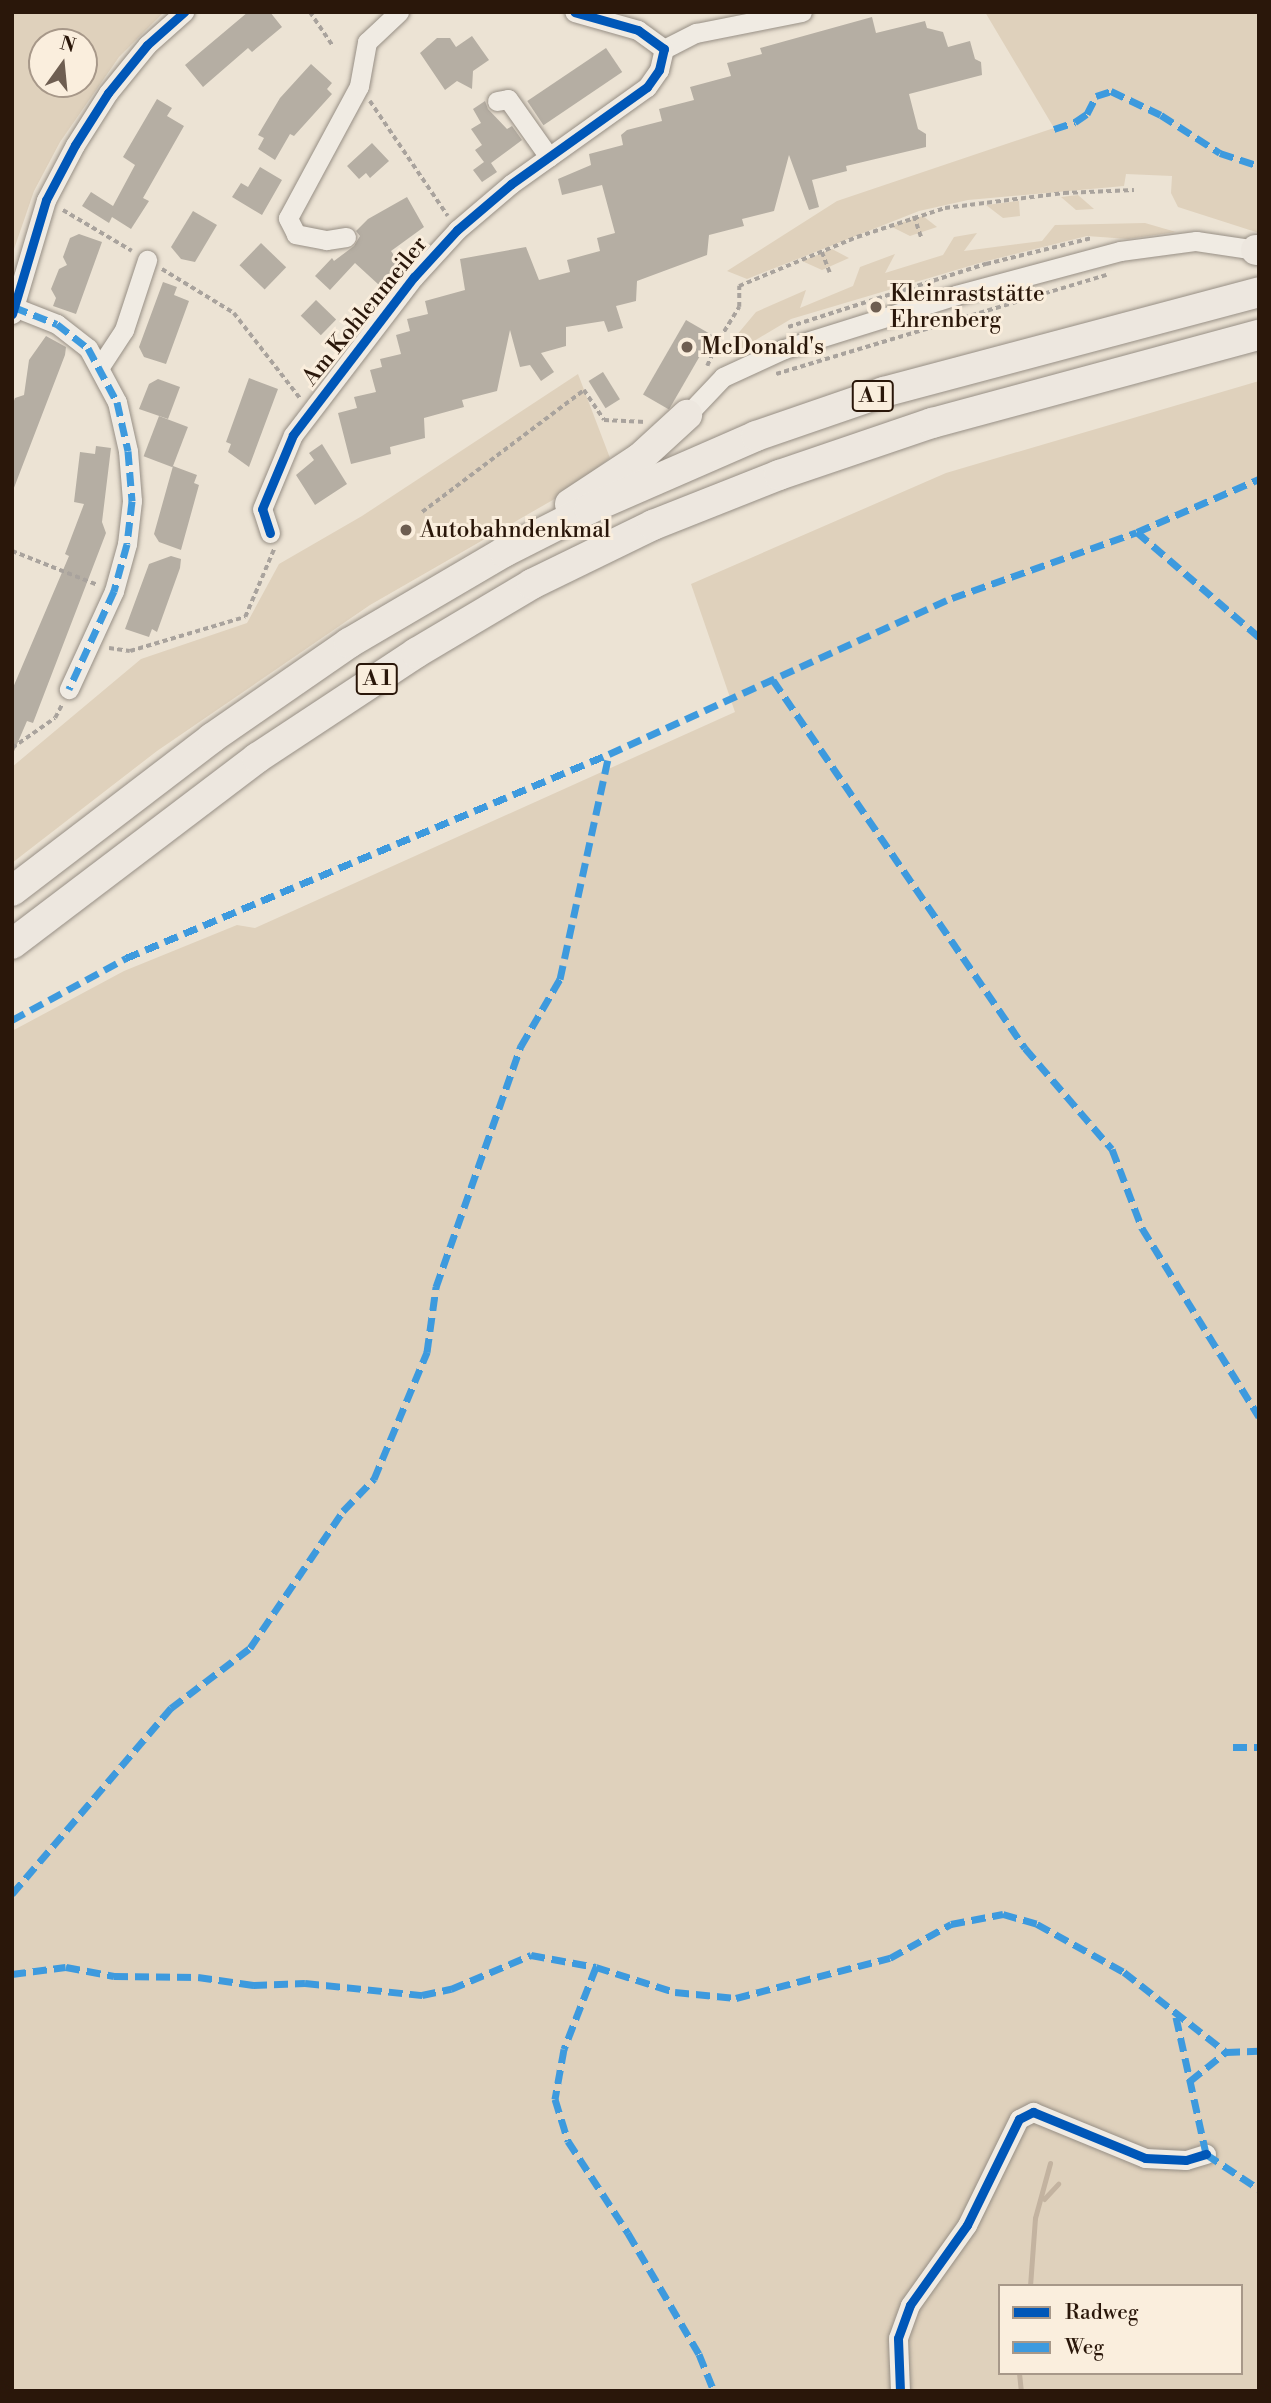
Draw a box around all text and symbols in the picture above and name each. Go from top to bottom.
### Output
north arrow [28,28,98,98]
text: N [58,31,78,58]
street label: Am Kohlenmeiler [296,231,434,391]
place label: Kleinraststätte Ehrenberg [890,280,1044,334]
marker: Kleinraststätte Ehrenberg [868,299,884,315]
place label: McDonald's [701,333,824,361]
marker: McDonald's [679,339,695,355]
road number: A 1 [850,378,896,414]
place label: Autobahndenkmal [420,516,611,544]
marker: Autobahndenkmal [398,522,414,538]
road number: A 1 [354,662,400,696]
legend [998,2284,1243,2375]
text: Radweg [1065,2300,1139,2326]
text: Weg [1065,2335,1104,2361]

